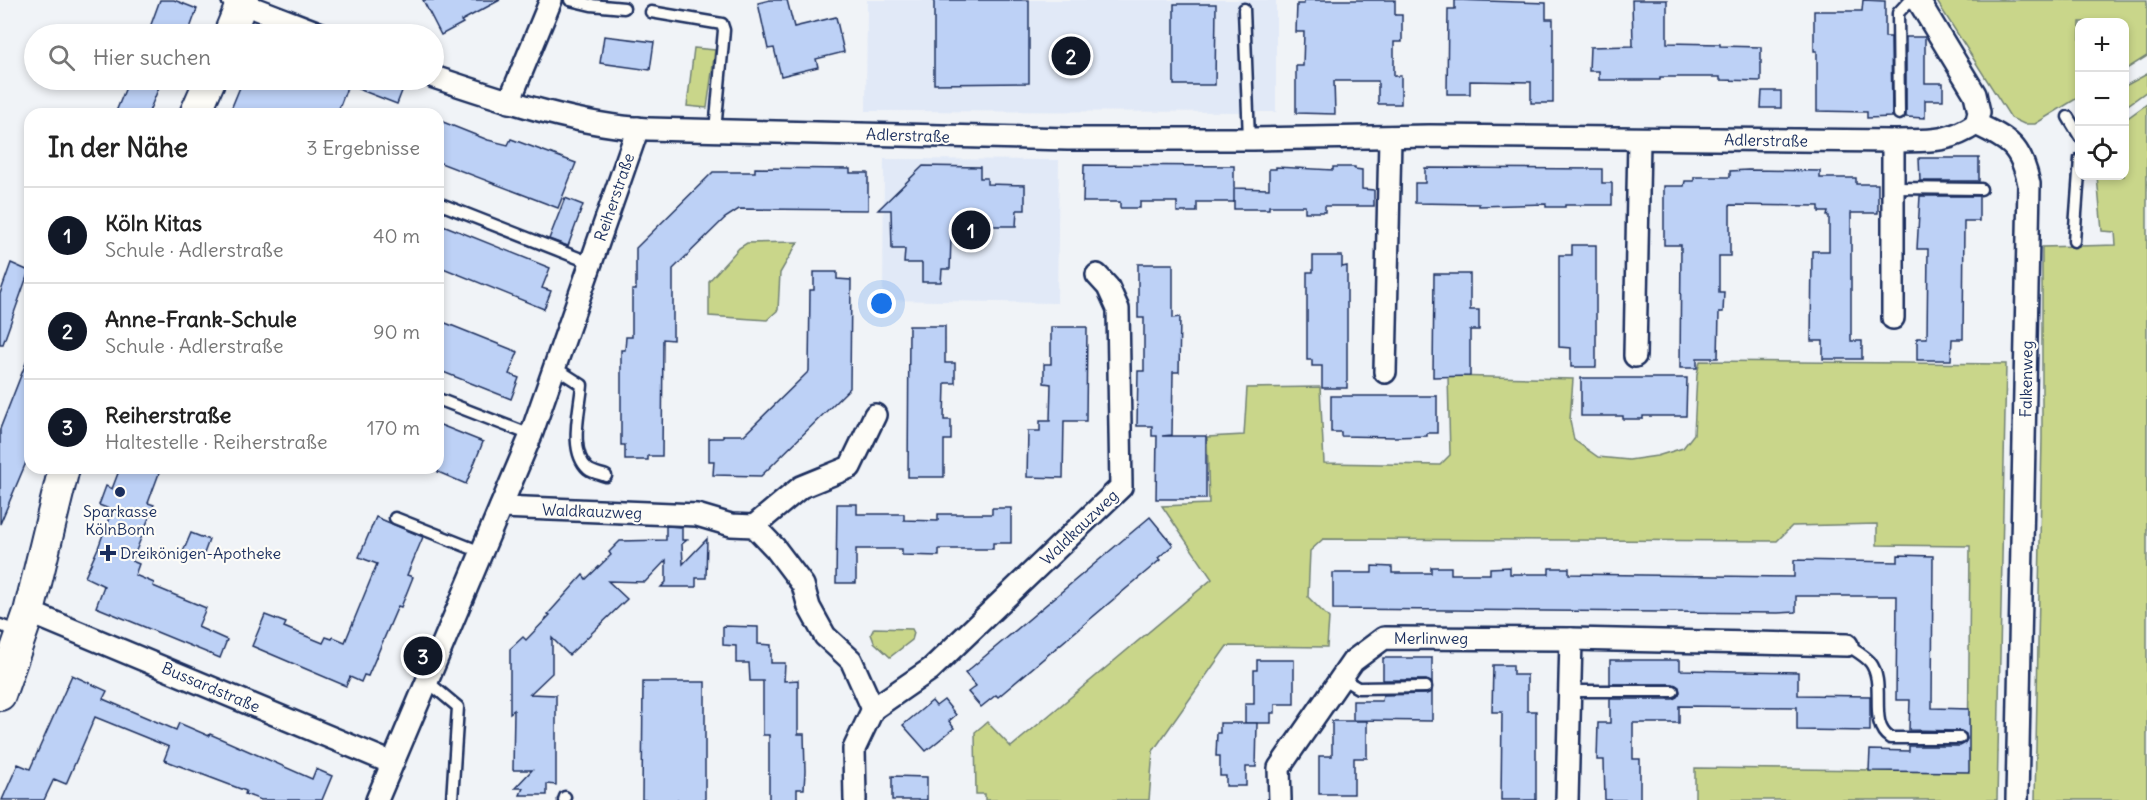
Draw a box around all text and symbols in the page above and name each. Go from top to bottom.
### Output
map controls [2075,18,2129,180]
button: + [2075,18,2129,72]
search box [24,24,444,90]
pin: 2 [1052,34,1090,78]
icon: search [45,41,78,74]
text: Hier suchen [93,43,211,71]
button: − [2075,72,2129,126]
street label: Adlerstraße [866,124,950,146]
button: locate [2075,126,2129,180]
street label: Adlerstraße [1724,129,1808,151]
text: In der Nähe [48,131,188,164]
text: 3 Ergebnisse [306,135,420,160]
street label: Reiherstraße [590,150,638,244]
pin: 1 [952,208,990,252]
text: Köln Kitas [105,209,202,237]
text: 1 [64,223,71,248]
text: 40 m [373,223,420,248]
text: Schule · Adlerstraße [105,237,284,262]
your location [867,289,896,318]
text: Anne-Frank-Schule [105,305,297,333]
text: 2 [62,319,73,344]
text: 90 m [373,319,420,344]
text: Schule · Adlerstraße [105,333,284,358]
street label: Falkenweg [2015,340,2037,418]
text: Reiherstraße [105,401,231,429]
text: 3 [62,415,73,440]
text: 170 m [367,415,420,440]
text: Haltestelle · Reiherstraße [105,429,328,454]
marker: Sparkasse KölnBonn [113,485,127,499]
street label: Waldkauzweg [1036,485,1122,569]
street label: Waldkauzweg [541,499,643,523]
place label: Sparkasse KölnBonn [83,501,157,539]
place label: Dreikönigen-Apotheke [120,543,281,563]
marker: Dreikönigen-Apotheke [101,546,115,560]
street label: Merlinweg [1394,628,1468,648]
pin: 3 [404,634,442,678]
street label: Bussardstraße [159,657,263,717]

